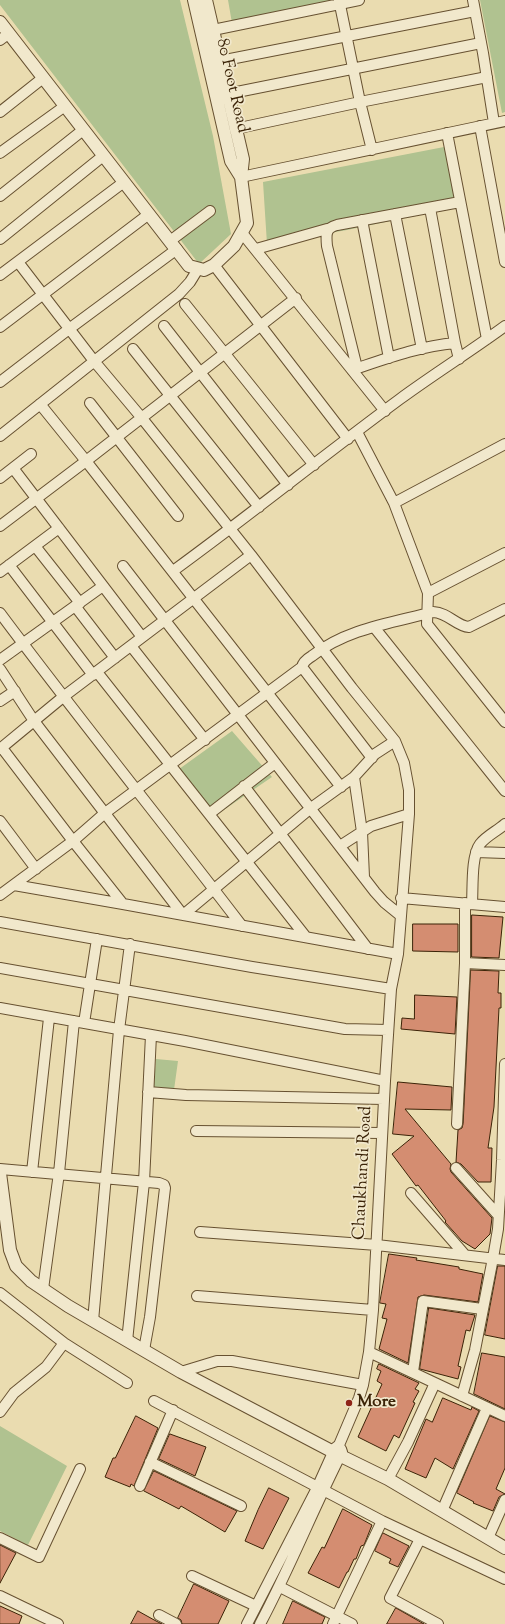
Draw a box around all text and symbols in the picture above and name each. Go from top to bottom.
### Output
street label: 80 Foot Road [210,37,252,135]
street label: Chaukhandi Road [350,1105,378,1241]
place label: More [357,1393,396,1413]
marker: More [344,1398,354,1408]

